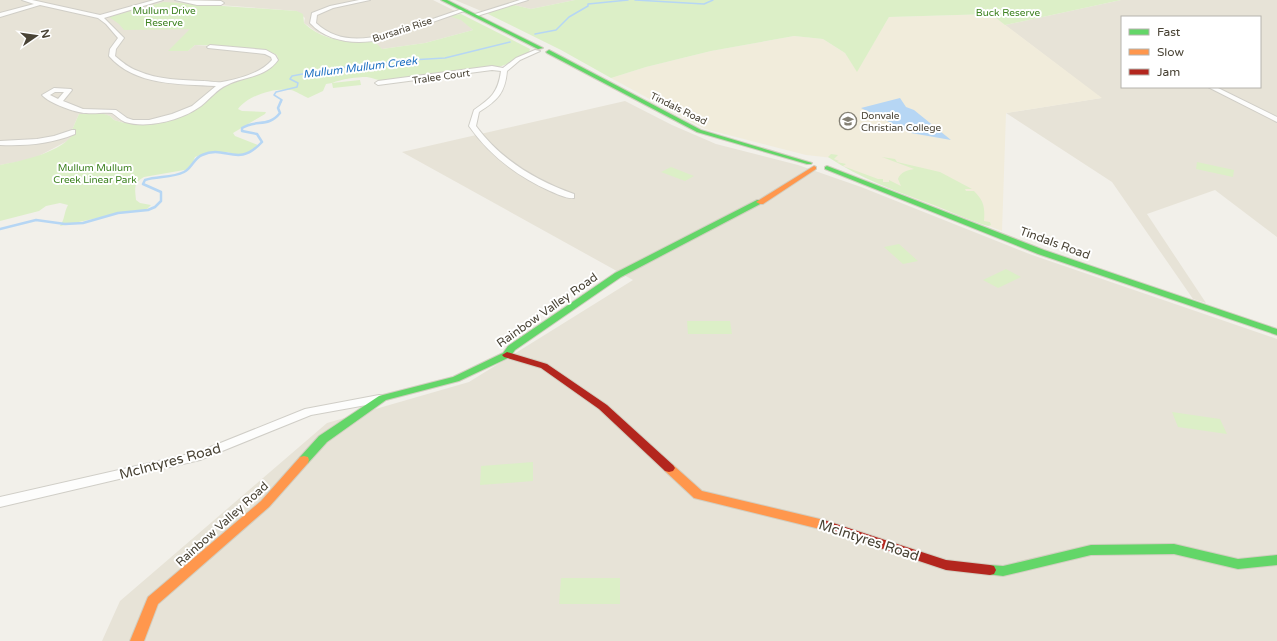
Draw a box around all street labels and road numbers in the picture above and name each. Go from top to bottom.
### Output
street label: Bursaria Rise [371,15,434,45]
street label: Tralee Court [412,67,471,87]
street label: Tindals Road [648,90,709,128]
street label: Tindals Road [1018,224,1092,262]
street label: Rainbow Valley Road [494,270,600,350]
street label: McIntyres Road [117,440,223,483]
street label: Rainbow Valley Road [173,479,271,569]
street label: McIntyres Road [817,516,921,565]

